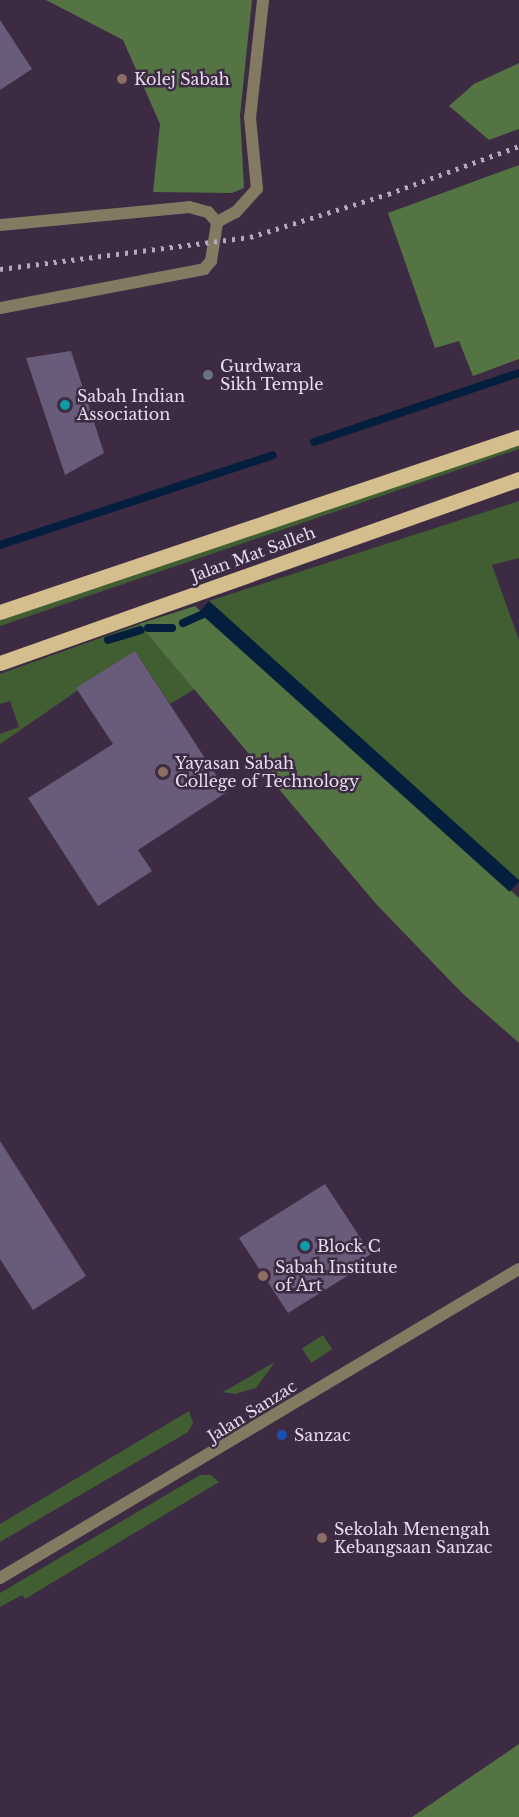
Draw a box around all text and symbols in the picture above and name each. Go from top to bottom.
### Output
place label: Kolej Sabah [134,69,230,89]
marker: Kolej Sabah [115,72,129,86]
place label: Gurdwara Sikh Temple [220,356,324,394]
marker: Gurdwara Sikh Temple [201,368,215,382]
place label: Sabah Indian Association [77,386,185,424]
marker: Sabah Indian Association [58,398,72,412]
street label: Jalan Mat Salleh [188,523,318,585]
place label: Yayasan Sabah College of Technology [175,753,360,791]
marker: Yayasan Sabah College of Technology [156,765,170,779]
place label: Block C [317,1236,381,1256]
marker: Block C [298,1239,312,1253]
place label: Sabah Institute of Art [275,1257,398,1295]
marker: Sabah Institute of Art [256,1269,270,1283]
street label: Jalan Sanzac [204,1376,300,1446]
place label: Sanzac [294,1425,351,1445]
marker: Sanzac [275,1428,289,1442]
place label: Sekolah Menengah Kebangsaan Sanzac [334,1519,492,1557]
marker: Sekolah Menengah Kebangsaan Sanzac [315,1531,329,1545]

